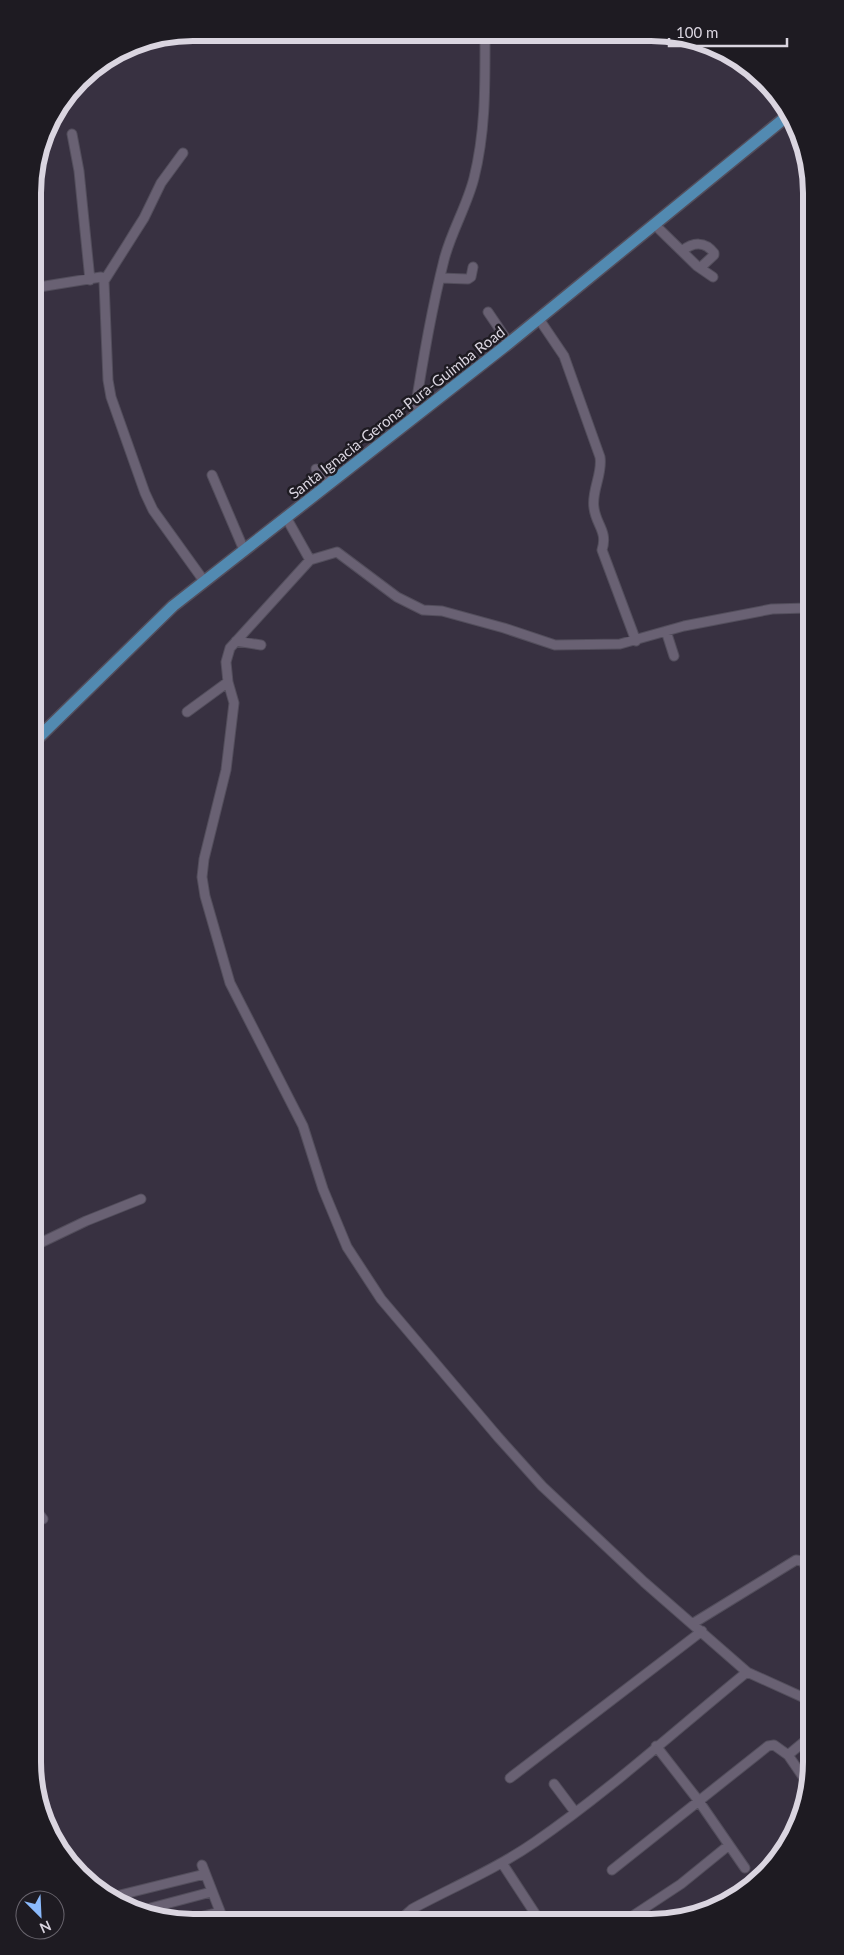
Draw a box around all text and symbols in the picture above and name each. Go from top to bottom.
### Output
scale bar [669,15,786,47]
text: 100 m [676,23,718,41]
street label: Santa Ignacia-Gerona-Pura-Guimba Road [285,322,508,502]
north arrow [15,1890,65,1940]
text: N [37,1917,54,1937]

